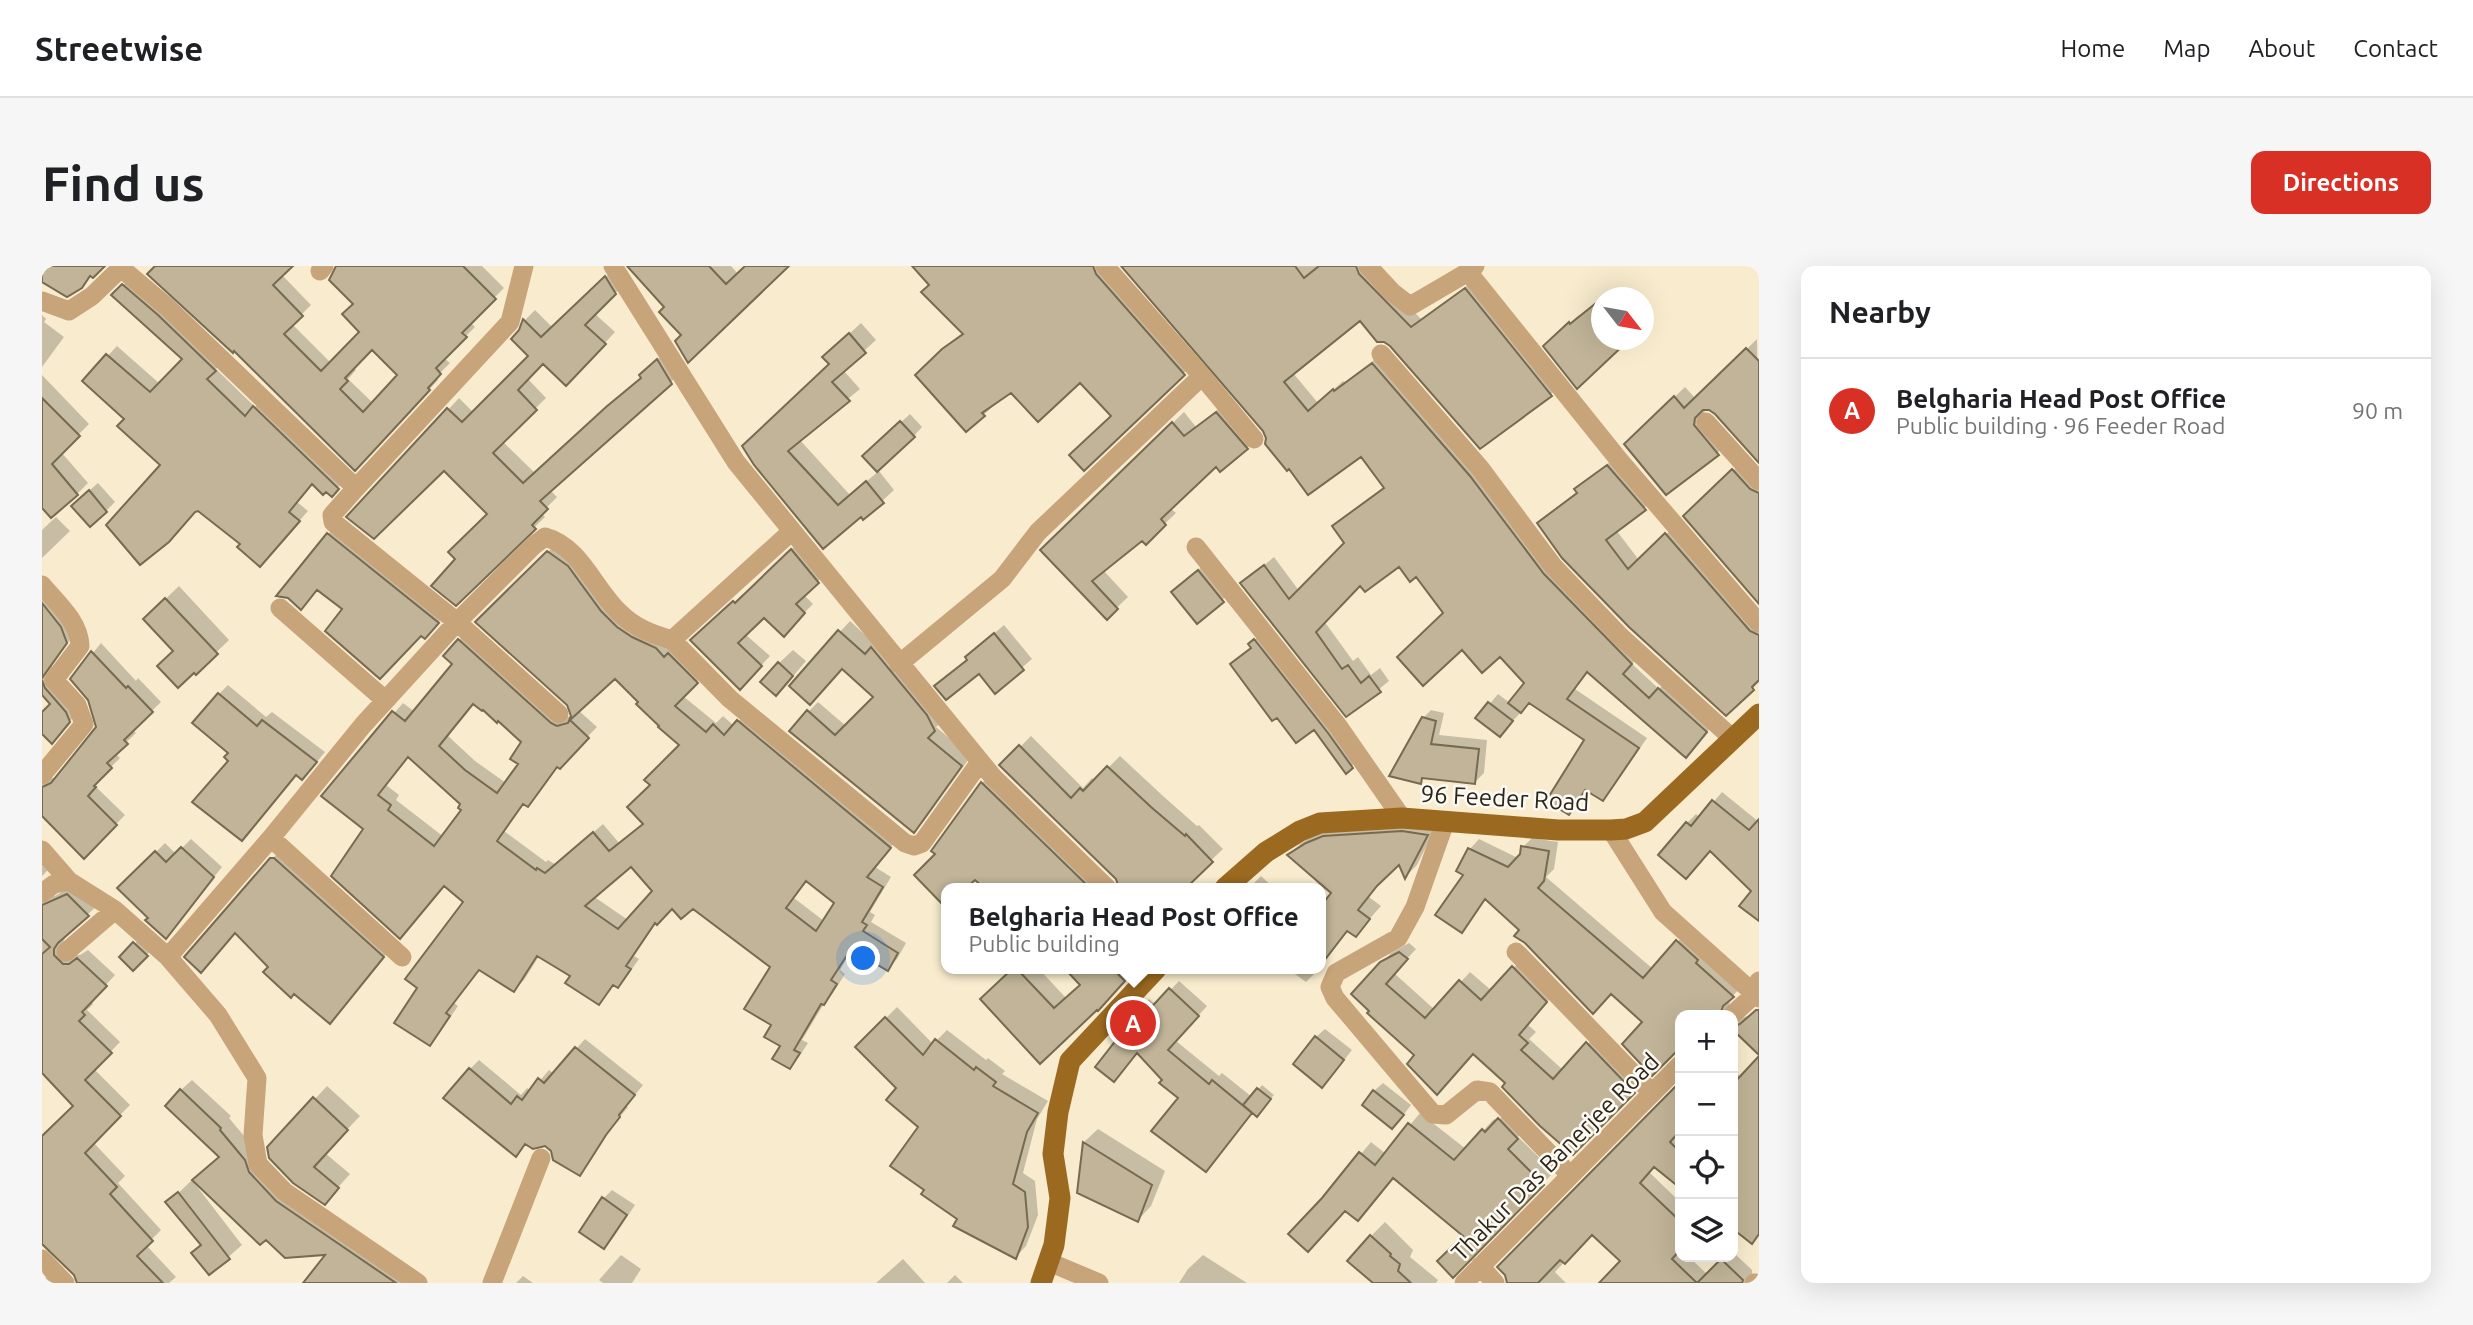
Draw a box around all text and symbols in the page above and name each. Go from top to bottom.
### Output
text: Streetwise [35,30,203,67]
text: Home [2060,35,2125,62]
text: Map [2163,35,2210,62]
text: About [2248,35,2315,62]
text: Contact [2353,35,2438,62]
button: Directions [2251,151,2431,214]
text: Find us [42,155,205,210]
north arrow [1591,287,1654,350]
text: Nearby [1829,295,1931,329]
text: Belgharia Head Post Office [1896,384,2226,413]
text: A [1844,398,1860,423]
text: 90 m [2352,398,2403,423]
text: Public building · 96 Feeder Road [1896,413,2226,438]
street label: 96 Feeder Road [1420,780,1590,816]
popup [941,883,1326,974]
text: Belgharia Head Post Office [968,902,1299,931]
text: Public building [968,931,1120,956]
your location [846,941,880,975]
pin: A [1110,997,1156,1049]
map controls [1675,1010,1738,1262]
button: + [1675,1010,1738,1073]
street label: Thakur Das Banerjee Road [1446,1048,1664,1266]
button: − [1675,1073,1738,1136]
button: locate [1675,1136,1738,1199]
button: layers [1675,1199,1738,1262]

